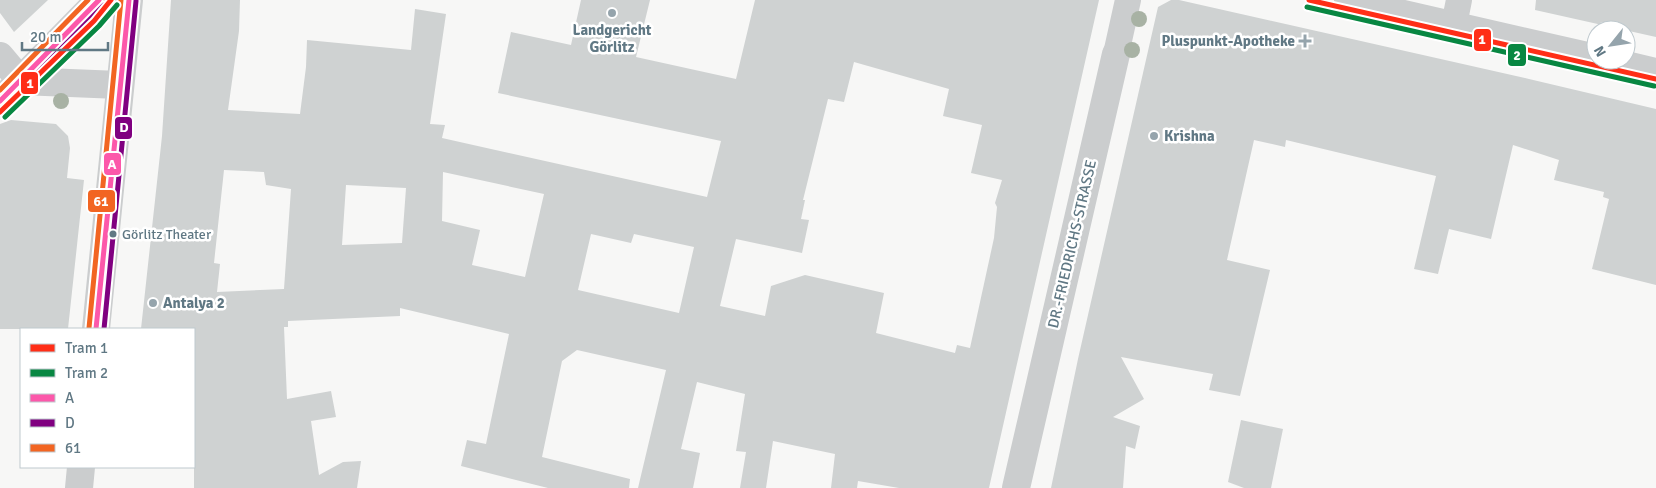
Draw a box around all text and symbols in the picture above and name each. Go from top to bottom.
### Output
marker: Landgericht Görlitz [606,7,618,19]
scale bar [22,20,109,52]
north arrow [1586,20,1636,70]
place label: Landgericht Görlitz [573,21,652,56]
text: 20 m [30,28,61,46]
line badge: 1 [1473,28,1492,52]
text: 1 [1478,31,1486,48]
place label: Pluspunkt-Apotheke [1161,32,1295,50]
marker: Pluspunkt-Apotheke [1299,35,1311,47]
line badge: 2 [1507,43,1527,67]
text: N [1590,43,1610,60]
text: 2 [1513,47,1521,64]
line badge: 1 [20,71,39,95]
text: 1 [26,75,34,92]
line badge: D [114,116,133,140]
text: D [119,119,129,136]
place label: Krishna [1164,127,1215,145]
marker: Krishna [1148,130,1160,142]
line badge: A [103,152,122,176]
text: A [108,156,117,173]
street label: DR.-FRIEDRICHS-STRASSE [1044,158,1100,330]
line badge: 61 [87,189,116,213]
text: 61 [93,193,109,210]
place label: Görlitz Theater [122,226,212,243]
marker: Görlitz Theater [108,229,118,239]
place label: Antalya 2 [163,294,225,312]
marker: Antalya 2 [147,297,159,309]
legend [20,328,195,468]
text: Tram 1 [65,339,108,357]
text: Tram 2 [65,364,108,382]
text: A [65,389,74,407]
text: D [65,414,75,432]
text: 61 [65,439,81,457]

